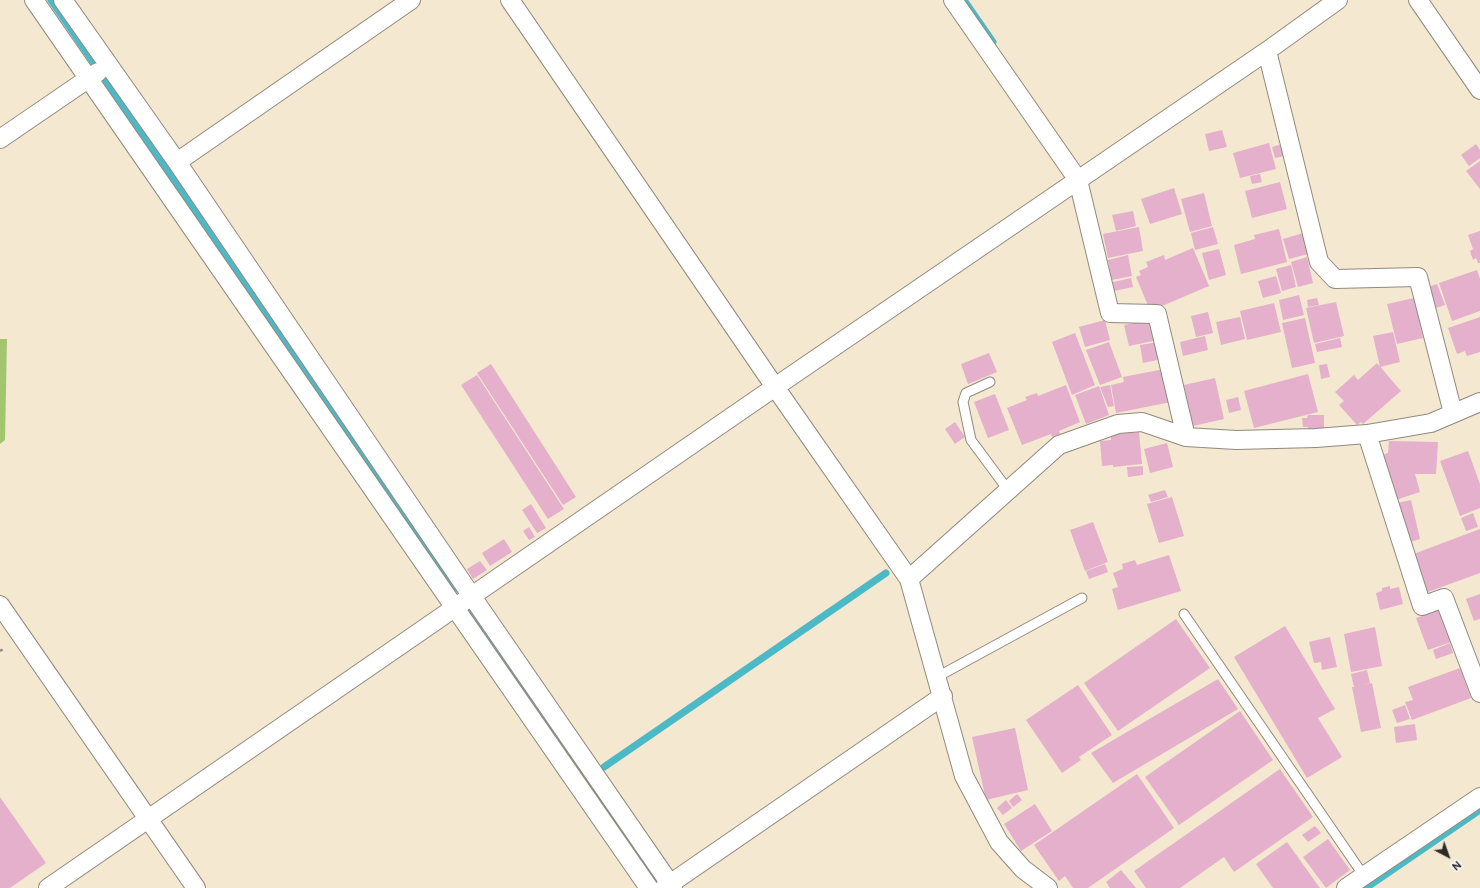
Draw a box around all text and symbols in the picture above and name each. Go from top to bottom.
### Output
north arrow [1428,836,1468,876]
text: N [1449,858,1464,873]

